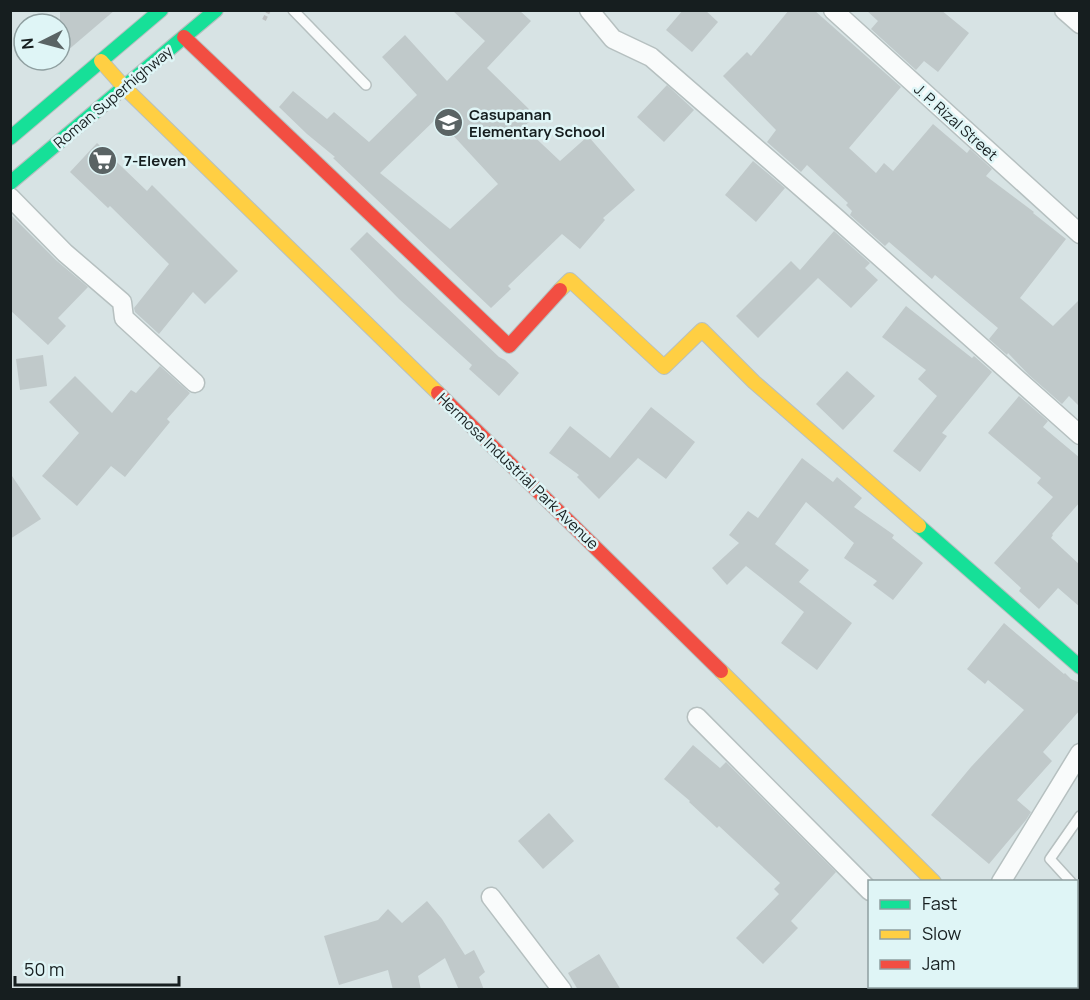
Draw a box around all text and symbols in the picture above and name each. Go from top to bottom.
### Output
north arrow [12,12,72,72]
text: N [16,37,39,50]
street label: Roman Superhighway [49,41,177,153]
street label: J. P. Rizal Street [910,79,1002,165]
place label: Casupanan Elementary School [469,104,605,142]
school or university icon: Casupanan Elementary School [432,107,464,139]
supermarket icon: 7-Eleven [87,144,119,176]
place label: 7-Eleven [124,150,186,171]
street label: Hermosa Industrial Park Avenue [433,388,604,554]
legend [868,880,1078,988]
text: Fast [922,891,957,915]
text: Slow [922,921,962,945]
scale bar [15,949,178,987]
text: Jam [922,951,956,975]
text: 50 m [24,957,64,981]

